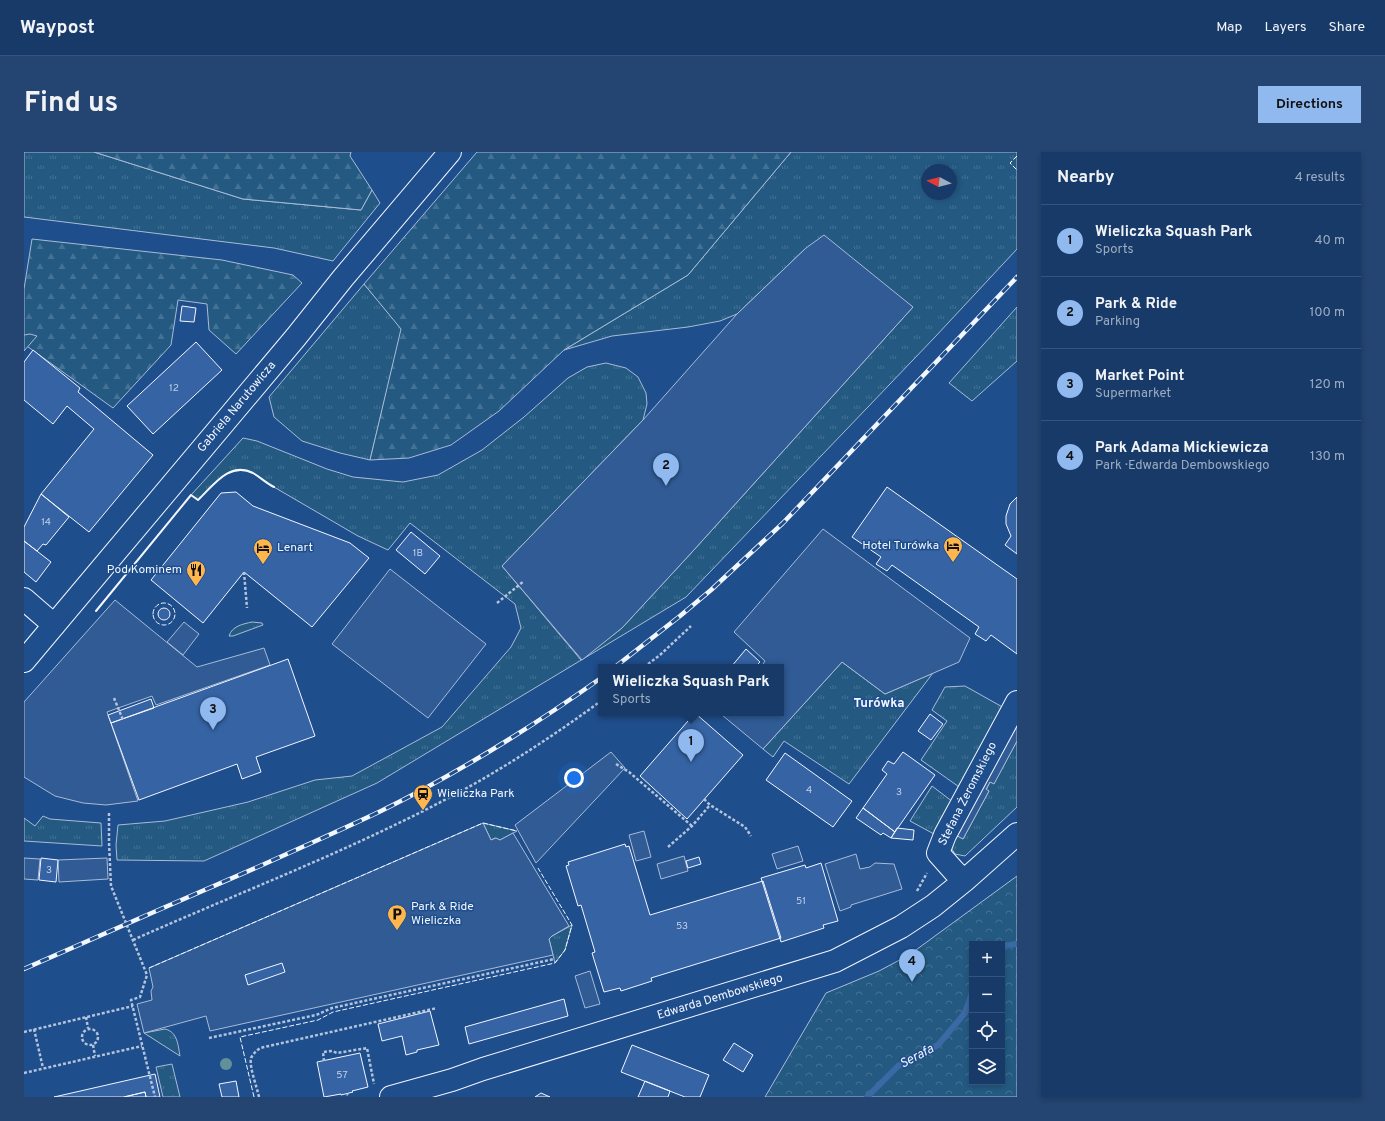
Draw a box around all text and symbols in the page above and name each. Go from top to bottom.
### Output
text: Waypost [20,16,95,40]
text: Map [1216,19,1242,36]
text: Layers [1264,19,1306,36]
text: Share [1328,19,1365,36]
text: Find us [24,86,118,122]
button: Directions [1258,86,1361,123]
north arrow [921,164,957,200]
text: Nearby [1057,167,1114,189]
text: 4 results [1295,170,1345,186]
text: Wieliczka Squash Park [1095,223,1252,242]
text: 1 [1067,233,1073,249]
text: 40 m [1315,233,1345,249]
text: Sports [1095,242,1134,258]
text: Park & Ride [1095,295,1177,314]
text: 2 [1066,305,1074,321]
text: 100 m [1309,305,1345,321]
text: Parking [1095,314,1140,330]
street label: Gabriela Narutowicza [194,358,280,456]
text: Market Point [1095,367,1184,386]
text: 3 [1066,377,1074,393]
text: 120 m [1310,377,1345,393]
house number: 12 [169,382,179,395]
text: Supermarket [1095,386,1171,402]
text: Park Adama Mickiewicza [1095,439,1269,458]
text: 4 [1066,449,1074,465]
text: 130 m [1310,449,1345,465]
pin: 2 [653,453,679,486]
text: Park · Edwarda Dembowskiego [1095,458,1269,474]
house number: 14 [41,516,51,529]
hotel icon: Hotel Turówka [942,535,964,563]
hotel icon: Lenart [252,537,274,565]
place label: Hotel Turówka [862,538,939,554]
place label: Lenart [277,540,313,556]
house number: 1B [413,547,423,560]
restaurant icon: Pod Kominem [185,559,207,587]
place label: Pod Kominem [107,562,182,578]
popup [598,664,784,716]
text: Wieliczka Squash Park [612,673,770,692]
text: Sports [612,692,651,708]
district label: Turówka [853,696,905,712]
pin: 3 [200,697,226,730]
pin: 1 [678,729,704,762]
street label: Stefana Żeromskiego [935,739,1001,849]
your location [564,768,584,788]
station icon: Wieliczka Park [412,783,434,811]
house number: 4 [806,784,812,797]
place label: Wieliczka Park [437,786,515,802]
house number: 3 [896,786,902,799]
house number: 3 [46,864,52,877]
house number: 51 [796,895,806,908]
place label: Park & Ride Wieliczka [411,899,474,929]
parking icon: Park & Ride Wieliczka [386,903,408,931]
house number: 53 [676,920,688,933]
map controls [969,941,1005,1085]
button: + [969,941,1005,977]
pin: 4 [899,949,925,982]
street label: Edwarda Dembowskiego [655,970,785,1024]
button: − [969,977,1005,1013]
button: locate [969,1013,1005,1049]
water label: Serafa [897,1041,937,1073]
button: layers [969,1049,1005,1085]
house number: 57 [336,1069,348,1082]

